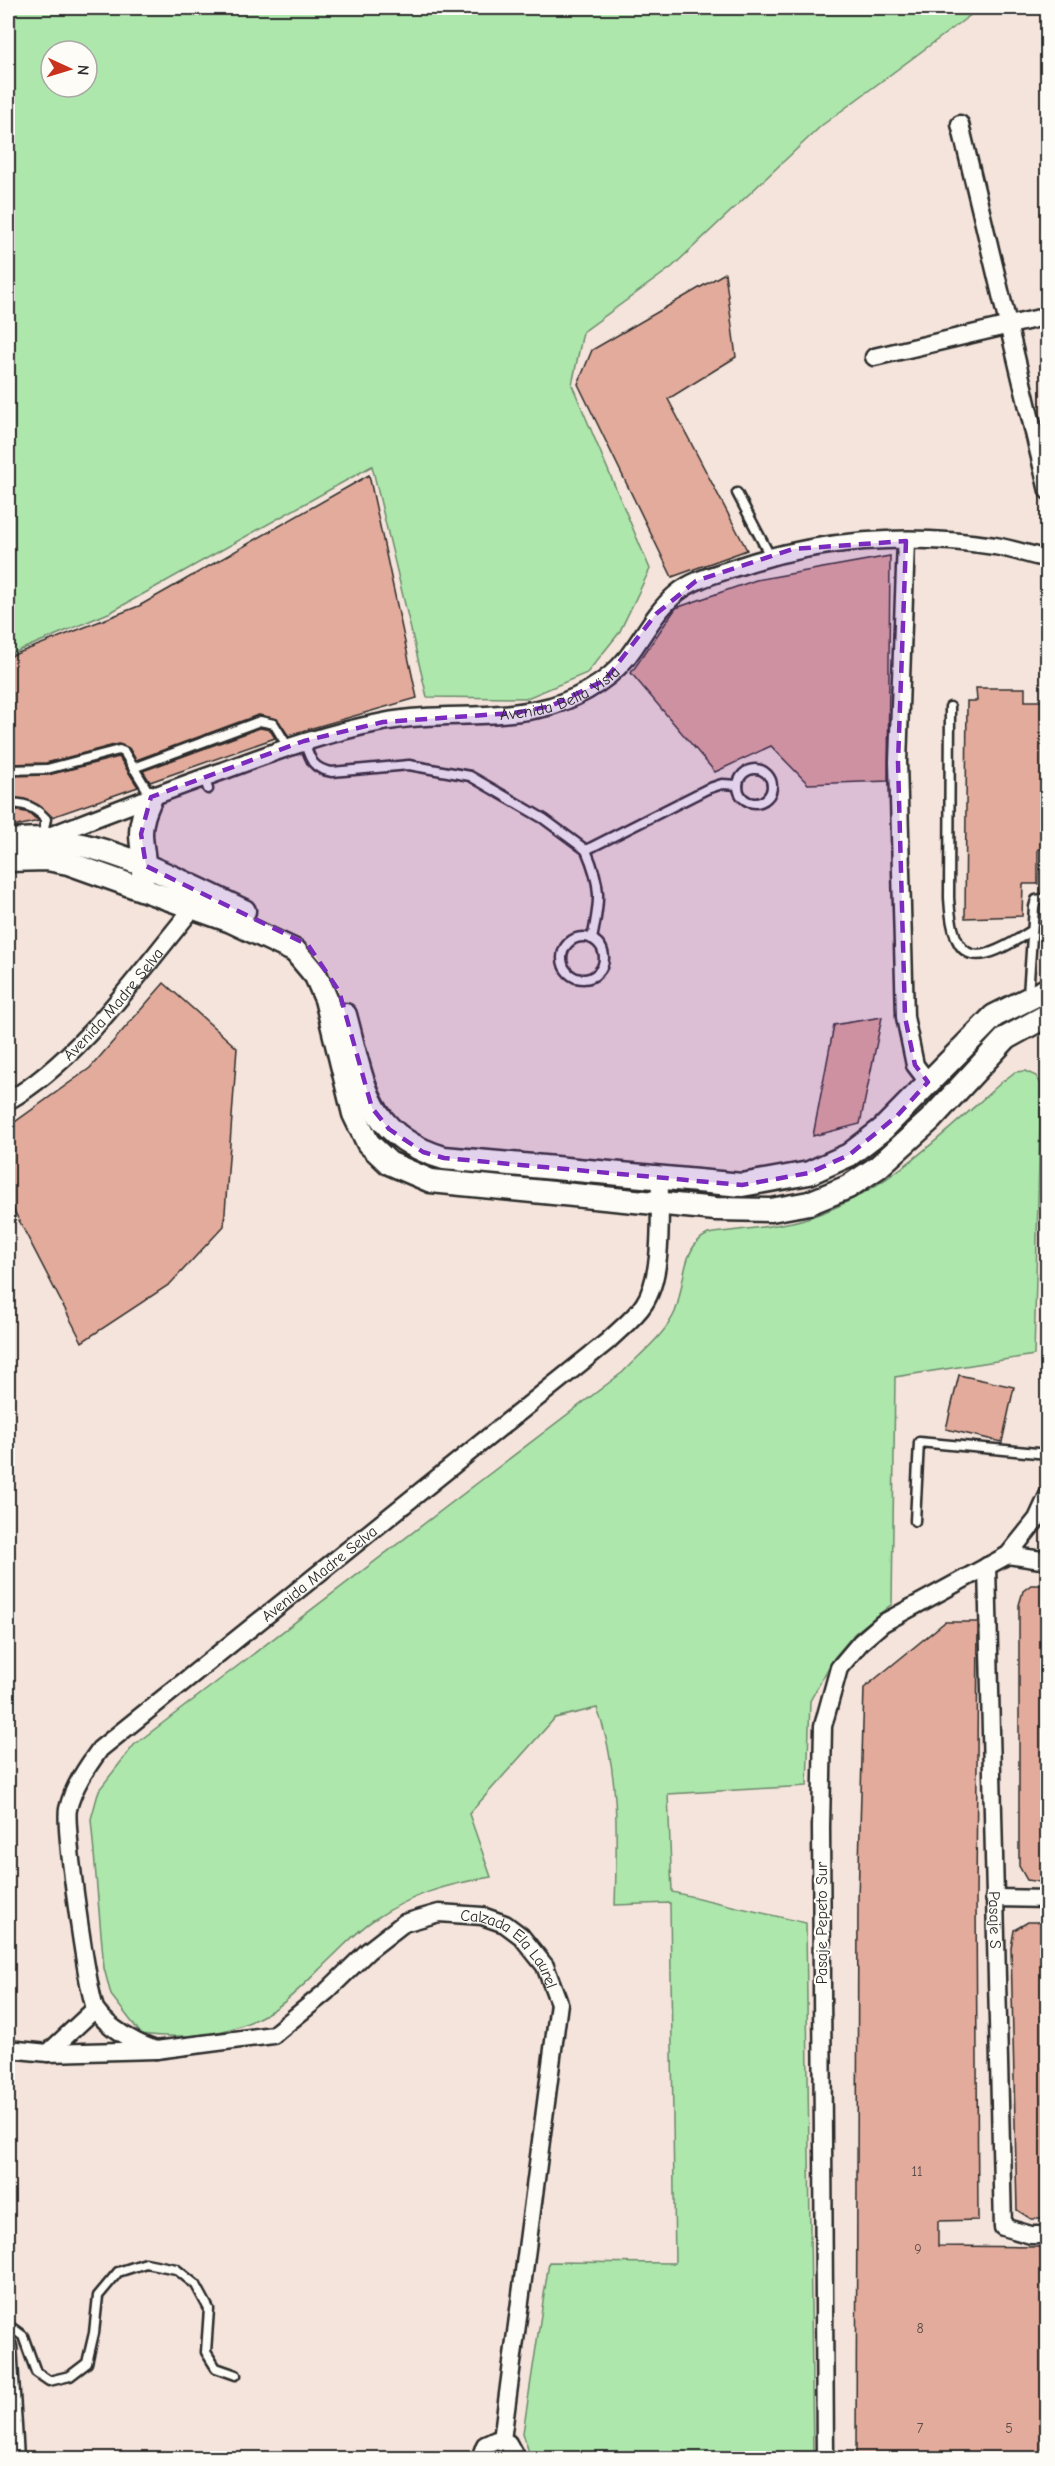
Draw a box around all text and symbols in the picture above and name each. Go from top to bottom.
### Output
north arrow [39,39,99,99]
text: N [74,64,92,76]
street label: Avenida Bella Vista [499,663,624,724]
street label: Avenida Madre Selva [60,944,167,1064]
street label: Avenida Madre Selva [258,1522,381,1626]
street label: Pasaje Pepeto Sur [813,1861,831,1984]
street label: Pasaje S [985,1891,1004,1949]
street label: Calzada Ela Laurel [460,1907,561,1991]
house number: 11 [911,2163,923,2180]
house number: 9 [914,2241,922,2258]
house number: 8 [916,2320,924,2337]
house number: 7 [917,2420,924,2437]
house number: 5 [1005,2420,1013,2437]

